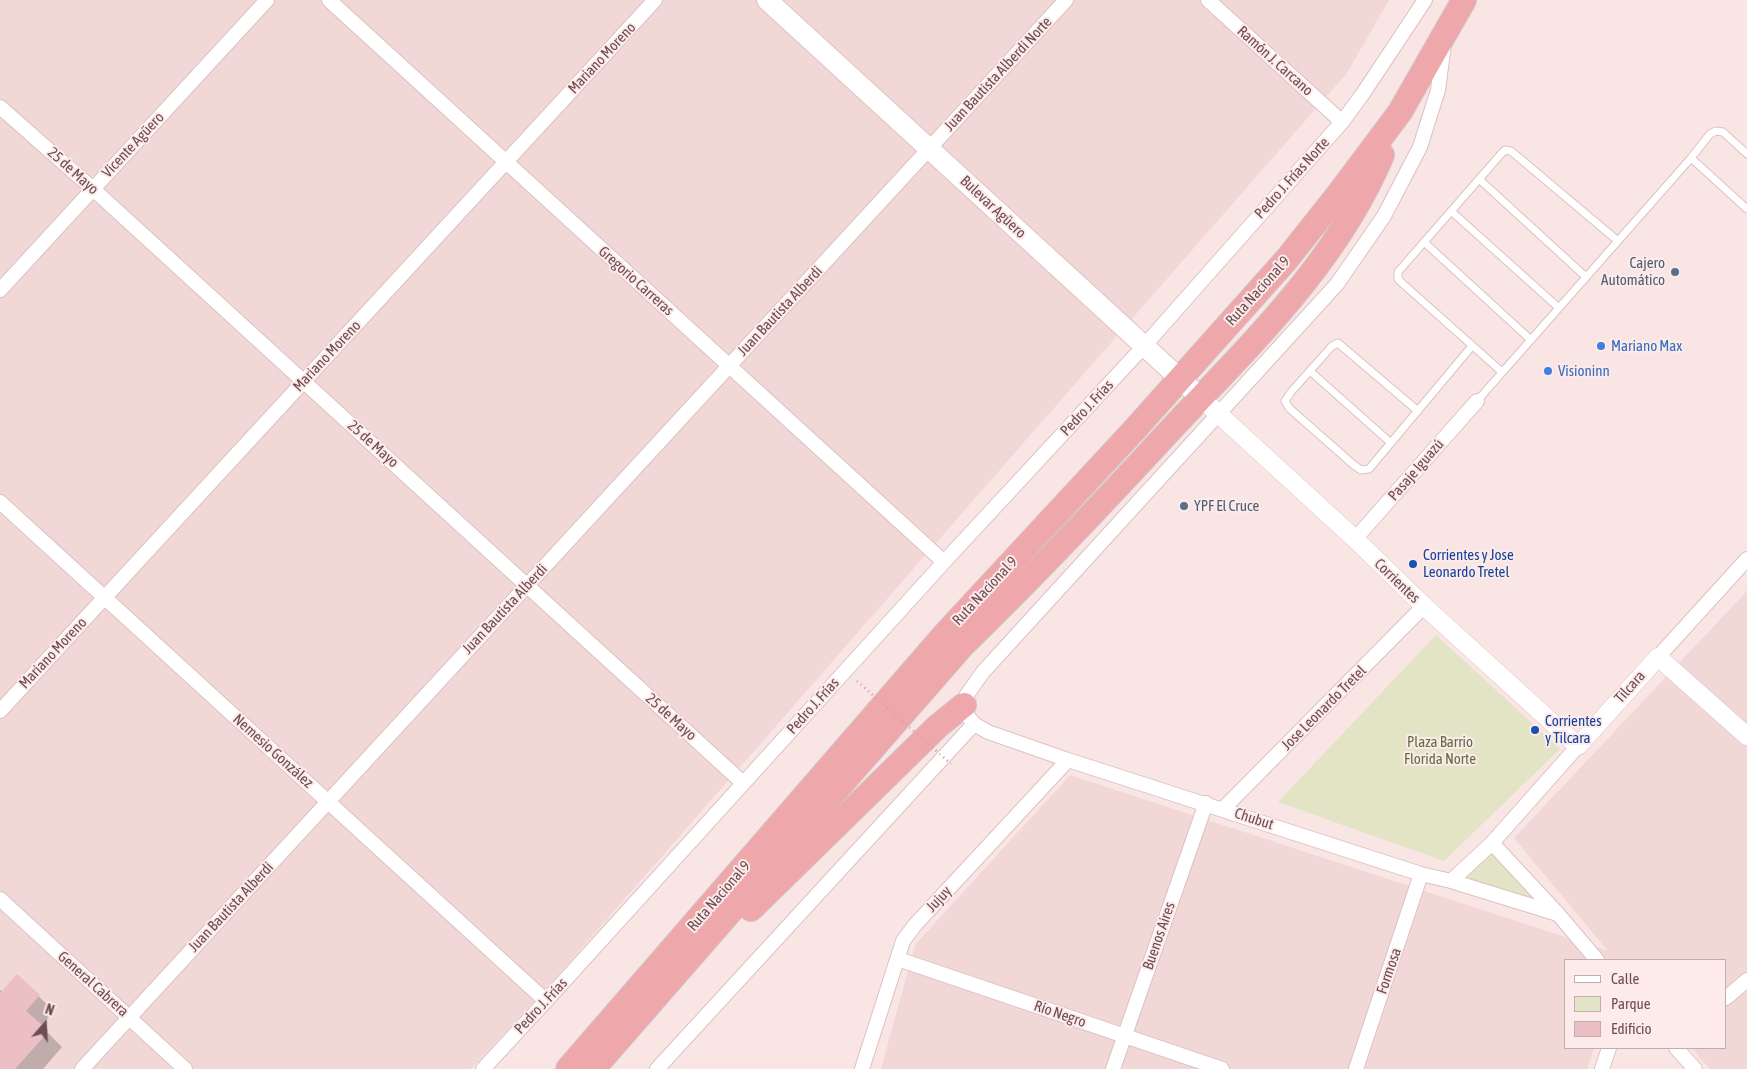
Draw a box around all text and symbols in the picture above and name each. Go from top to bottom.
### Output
street label: Juan Bautista Alberdi Norte [940,13,1056,135]
street label: Mariano Moreno [564,19,640,97]
street label: Ramón J. Carcano [1233,22,1317,100]
street label: Vicente Agüero [98,109,168,181]
street label: Pedro J. Frías Norte [1251,134,1333,222]
street label: 25 de Mayo [44,143,102,199]
street label: Bulevar Agüero [956,172,1030,242]
street label: Gregorio Carreras [595,242,677,320]
street label: Ruta Nacional 9 [1222,253,1294,329]
place label: Cajero Automático [1601,254,1665,289]
street label: Juan Bautista Alberdi [734,262,826,360]
marker: Cajero Automático [1669,266,1681,278]
street label: Mariano Moreno [289,317,365,395]
place label: Mariano Max [1611,337,1682,355]
marker: Mariano Max [1595,340,1607,352]
place label: Visioninn [1558,362,1610,380]
marker: Visioninn [1542,365,1554,377]
street label: Pedro J. Frías [1057,376,1117,440]
street label: 25 de Mayo [344,416,402,472]
street label: Pasaje Iguazú [1384,436,1448,504]
place label: YPF El Cruce [1194,497,1259,515]
marker: YPF El Cruce [1178,500,1190,512]
place label: Corrientes y Jose Leonardo Tretel [1423,546,1514,581]
street label: Ruta Nacional 9 [949,553,1021,629]
street label: Corrientes [1370,555,1424,607]
marker: Corrientes y Jose Leonardo Tretel [1407,558,1419,570]
street label: Juan Bautista Alberdi [459,560,551,658]
street label: Mariano Moreno [15,614,91,692]
street label: Jose Leonardo Tretel [1278,662,1370,754]
street label: Tilcara [1611,667,1649,707]
street label: Pedro J. Frías [783,674,843,738]
street label: 25 de Mayo [642,689,700,745]
street label: Nemesio González [229,710,317,792]
place label: Corrientes y Tilcara [1545,712,1601,747]
marker: Corrientes y Tilcara [1529,724,1541,736]
park label: Plaza Barrio Florida Norte [1404,733,1476,768]
street label: Chubut [1232,804,1276,834]
street label: Ruta Nacional 9 [684,857,754,935]
street label: Juan Bautista Alberdi [185,858,277,956]
street label: Jujuy [923,882,955,916]
street label: Buenos Aires [1139,900,1179,972]
street label: Formosa [1373,946,1405,996]
street label: General Cabrera [54,947,132,1021]
legend [1564,959,1727,1049]
text: Calle [1611,970,1639,987]
street label: Pedro J. Frías [511,974,571,1038]
text: Parque [1611,995,1651,1012]
street label: Río Negro [1032,997,1088,1031]
north arrow [20,999,70,1049]
text: N [43,1001,56,1019]
text: Edificio [1611,1020,1652,1037]

